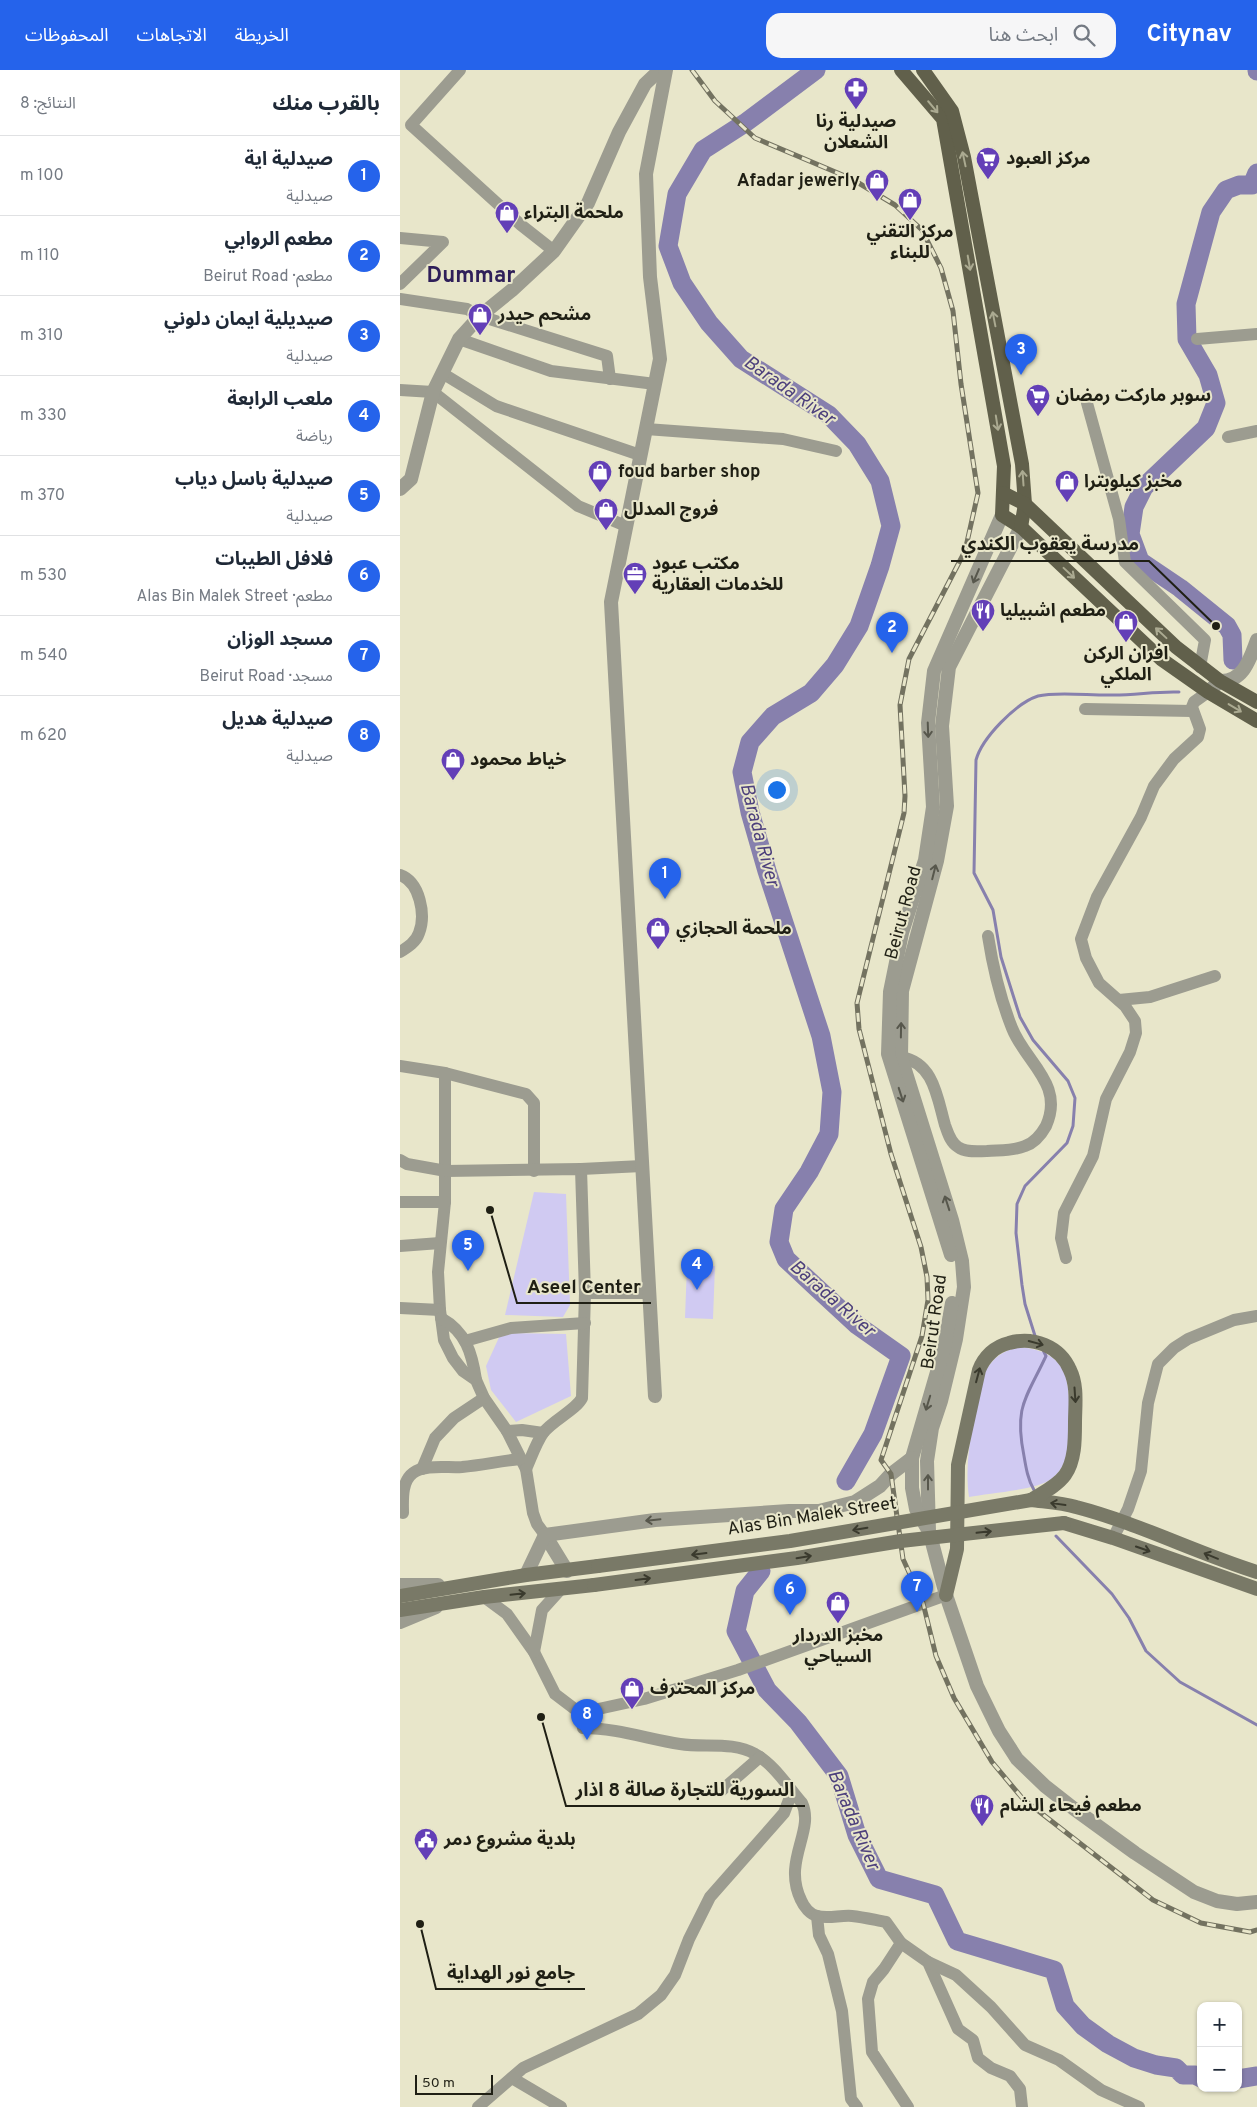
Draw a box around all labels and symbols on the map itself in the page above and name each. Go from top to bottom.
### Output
pharmacy icon: صيدلية رنا الشعلان [843,76,869,110]
one-way arrow [927,100,939,113]
place label: صيدلية رنا الشعلان [816,111,896,155]
supermarket icon: مركز العبود [975,146,1001,180]
place label: مركز العبود [1006,148,1090,171]
one-way arrow [959,151,968,167]
shop icon: Afadar jewerly [864,168,890,202]
place label: Afadar jewerly [737,170,860,193]
shop icon: مركز التقني للبناء [897,187,923,221]
shop icon: ملحمة البتراء [494,200,520,234]
place label: ملحمة البتراء [524,202,624,225]
place label: مركز التقني للبناء [866,221,954,265]
one-way arrow [965,255,974,271]
district label: Dummar [427,263,515,290]
shop icon: مشحم حيدر [467,302,493,336]
place label: مشحم حيدر [497,304,591,327]
one-way arrow [989,311,999,327]
pin: 3 [1005,334,1037,375]
water label: Barada River [739,351,841,432]
supermarket icon: سوبر ماركت رمضان [1025,383,1051,417]
place label: سوبر ماركت رمضان [1056,385,1211,408]
one-way arrow [992,415,1002,431]
shop icon: foud barber shop [587,459,613,493]
place label: foud barber shop [618,461,760,484]
shop icon: مخبز كيلوبترا [1054,469,1080,503]
one-way arrow [1018,471,1027,487]
place label: مخبز كيلوبترا [1084,471,1183,494]
shop icon: فروج المدلل [593,497,619,531]
place label: فروج المدلل [624,499,718,522]
callout: مدرسة يعقوب الكندي [951,527,1149,561]
text: مدرسة يعقوب الكندي [961,533,1139,558]
place label: مكتب عبود للخدمات العقارية [652,553,783,597]
office icon: مكتب عبود للخدمات العقارية [622,561,648,595]
one-way arrow [1063,567,1075,579]
one-way arrow [971,568,981,583]
restaurant icon: مطعم اشبيليا [970,598,996,632]
place label: مطعم اشبيليا [1000,600,1106,623]
shop icon: افران الركن الملكي [1113,609,1139,643]
pin: 2 [876,612,908,653]
one-way arrow [1155,627,1167,639]
place label: افران الركن الملكي [1084,643,1168,688]
one-way arrow [1227,704,1241,714]
one-way arrow [924,721,933,737]
shop icon: خياط محمود [440,747,466,781]
place label: خياط محمود [470,749,566,772]
your location [764,777,790,803]
water label: Barada River [734,781,785,891]
pin: 1 [649,858,681,899]
street label: Beirut Road [880,864,928,962]
one-way arrow [930,865,939,881]
shop icon: ملحمة الحجازي [645,916,671,950]
place label: ملحمة الحجازي [676,918,792,942]
one-way arrow [896,1023,906,1039]
one-way arrow [896,1086,906,1102]
one-way arrow [942,1196,951,1212]
pin: 5 [452,1230,484,1271]
pin: 4 [681,1249,713,1290]
water label: Barada River [784,1255,881,1344]
callout: Aseel Center [517,1269,651,1303]
street label: Beirut Road [917,1273,953,1371]
text: Aseel Center [527,1276,641,1300]
one-way arrow [1028,1338,1044,1348]
one-way arrow [973,1367,983,1383]
one-way arrow [1070,1386,1079,1402]
one-way arrow [922,1395,932,1411]
one-way arrow [923,1474,933,1490]
street label: Alas Bin Malek Street [726,1492,898,1542]
one-way arrow [1050,1499,1066,1509]
one-way arrow [645,1515,661,1525]
one-way arrow [852,1525,868,1535]
one-way arrow [976,1527,992,1537]
one-way arrow [1135,1545,1151,1554]
one-way arrow [692,1549,708,1559]
one-way arrow [1204,1551,1219,1561]
one-way arrow [795,1552,811,1562]
pin: 7 [901,1571,933,1612]
one-way arrow [634,1574,650,1584]
pin: 6 [774,1574,806,1615]
one-way arrow [509,1589,525,1598]
shop icon: مخبز الدردار السياحي [825,1590,851,1624]
place label: مخبز الدردار السياحي [792,1625,883,1670]
shop icon: مركز المحترف [619,1676,645,1710]
place label: مركز المحترف [650,1678,755,1701]
pin: 8 [571,1699,603,1740]
water label: Barada River [821,1766,885,1875]
callout: السورية للتجارة صالة 8 اذار [566,1772,805,1806]
text: السورية للتجارة صالة 8 اذار [575,1779,794,1803]
restaurant icon: مطعم فيحاء الشام [969,1793,995,1827]
place label: مطعم فيحاء الشام [1000,1795,1142,1818]
public building icon: بلدية مشروع دمر [413,1827,439,1861]
place label: بلدية مشروع دمر [443,1829,576,1852]
callout: جامع نور الهداية [436,1955,585,1989]
text: جامع نور الهداية [447,1962,575,1987]
scale bar [415,2072,492,2095]

